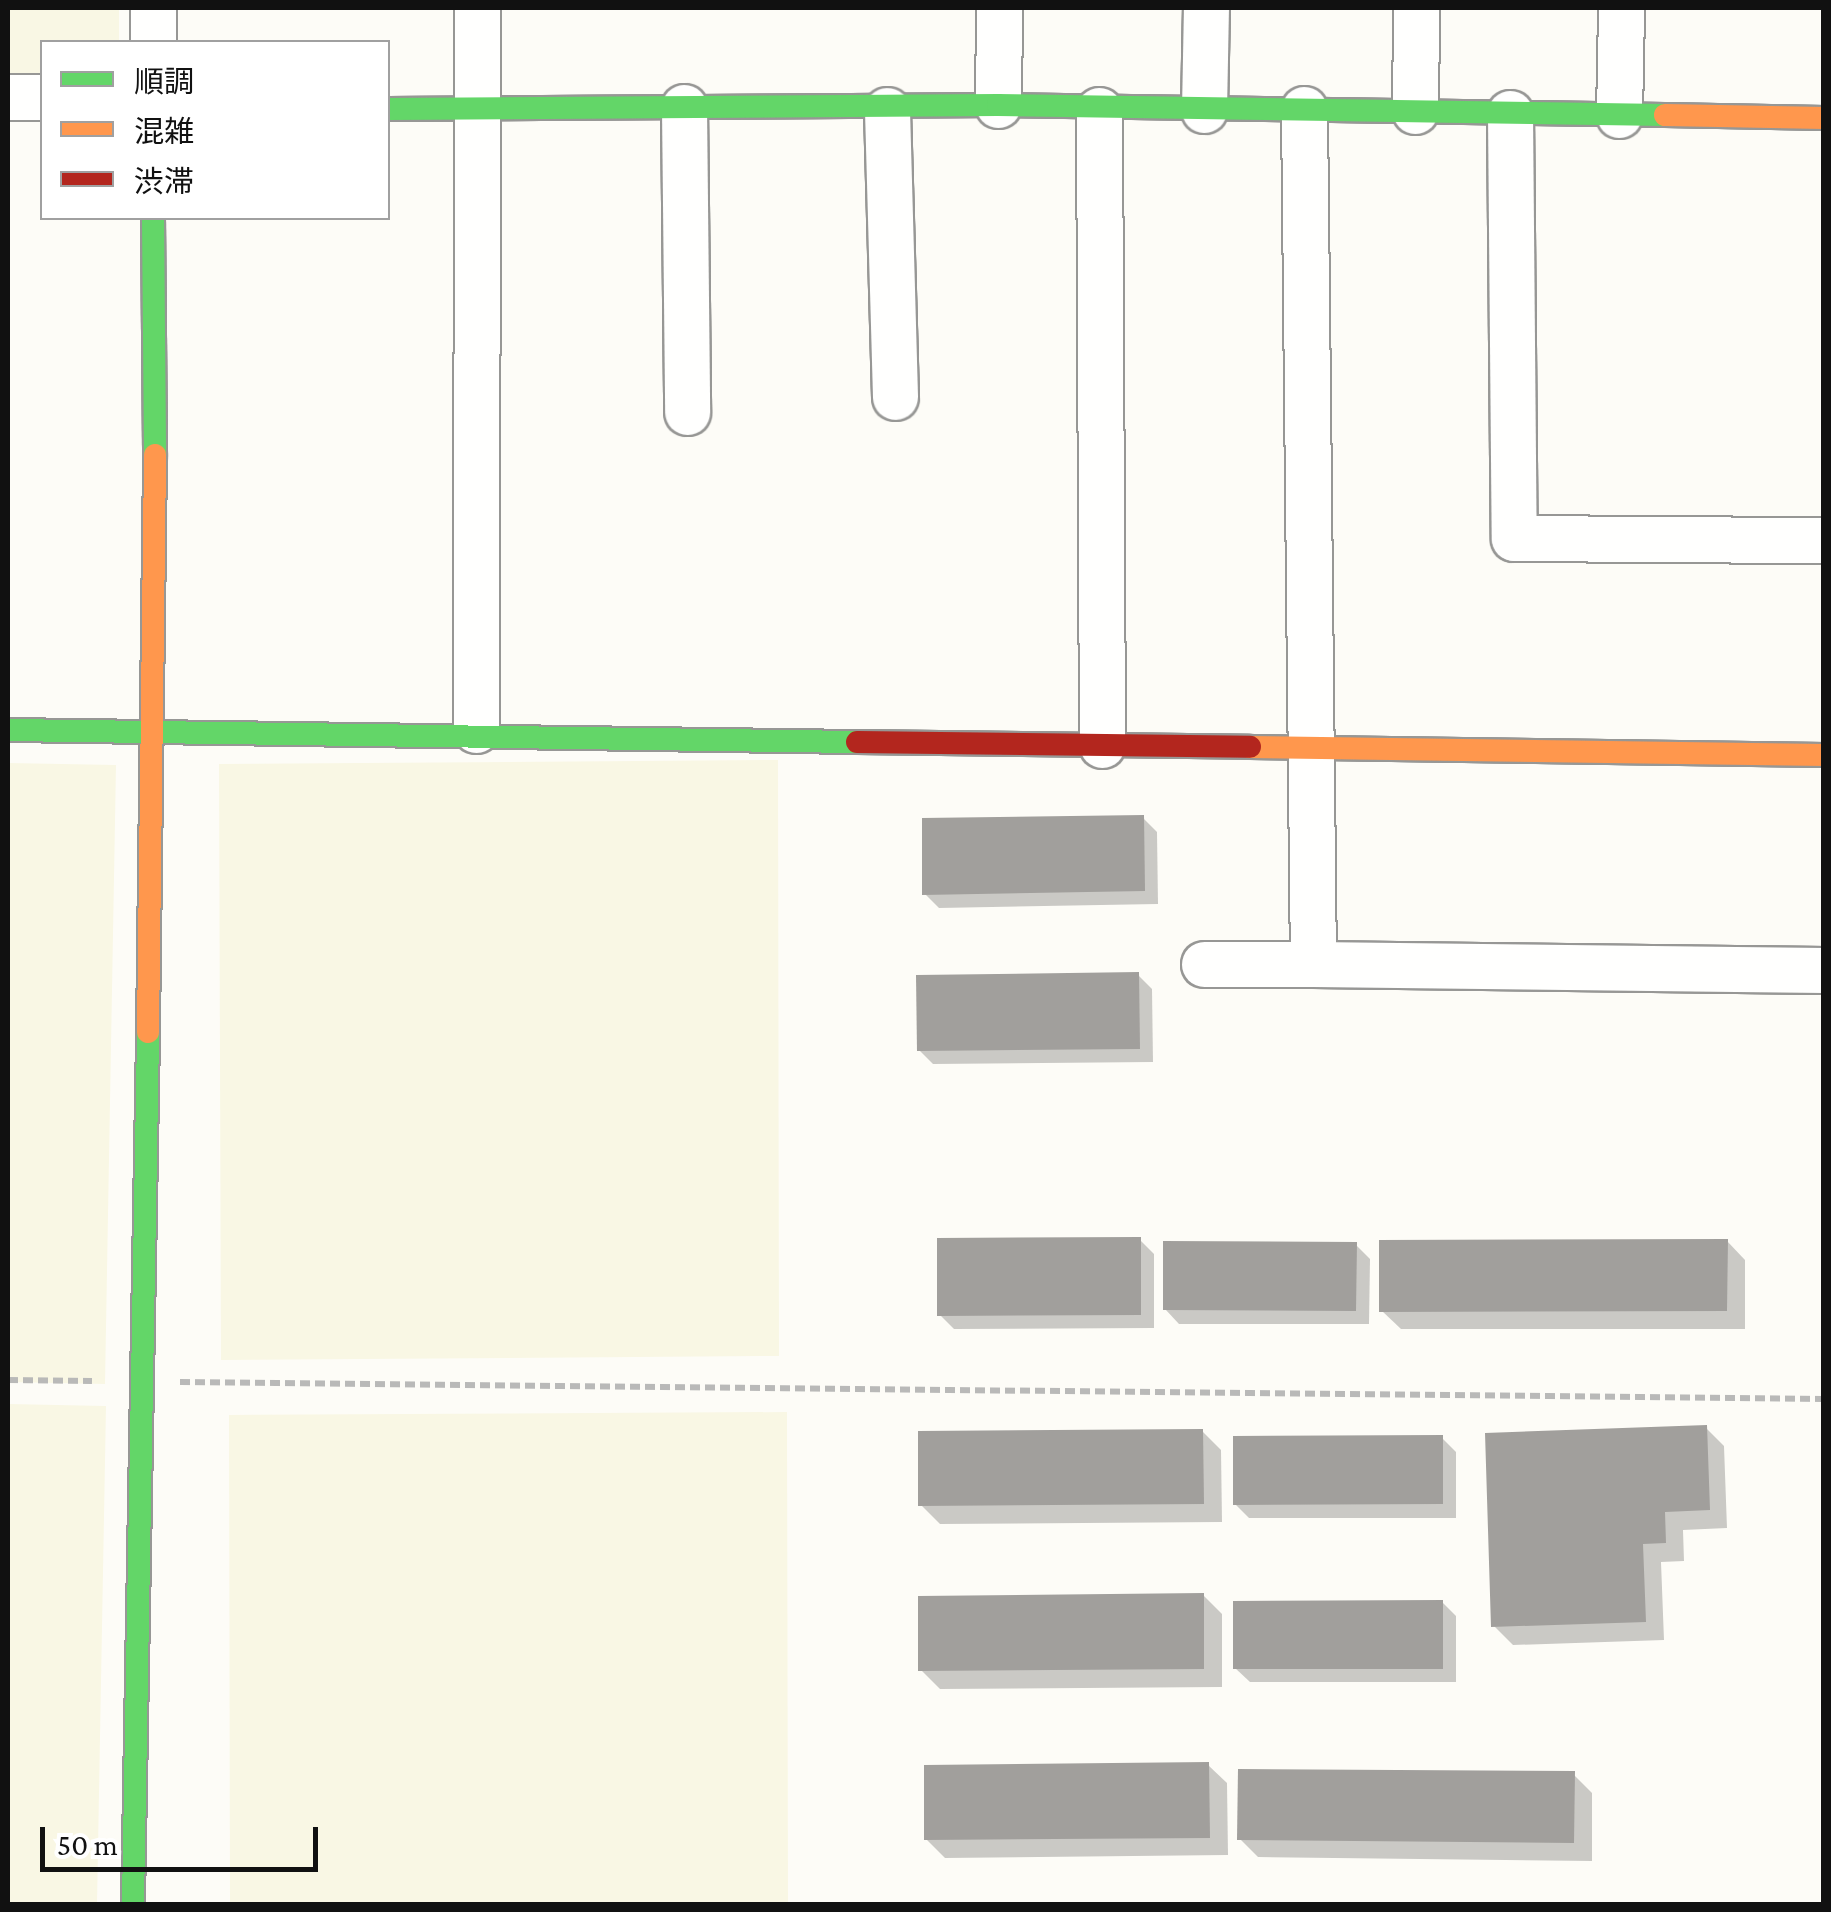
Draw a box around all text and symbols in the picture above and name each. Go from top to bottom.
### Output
legend [40,40,390,220]
text: 順調 [134,65,194,98]
text: 混雑 [134,115,194,148]
text: 渋滞 [134,165,194,198]
scale bar [45,1807,322,1869]
text: 50 m [57,1828,118,1861]

